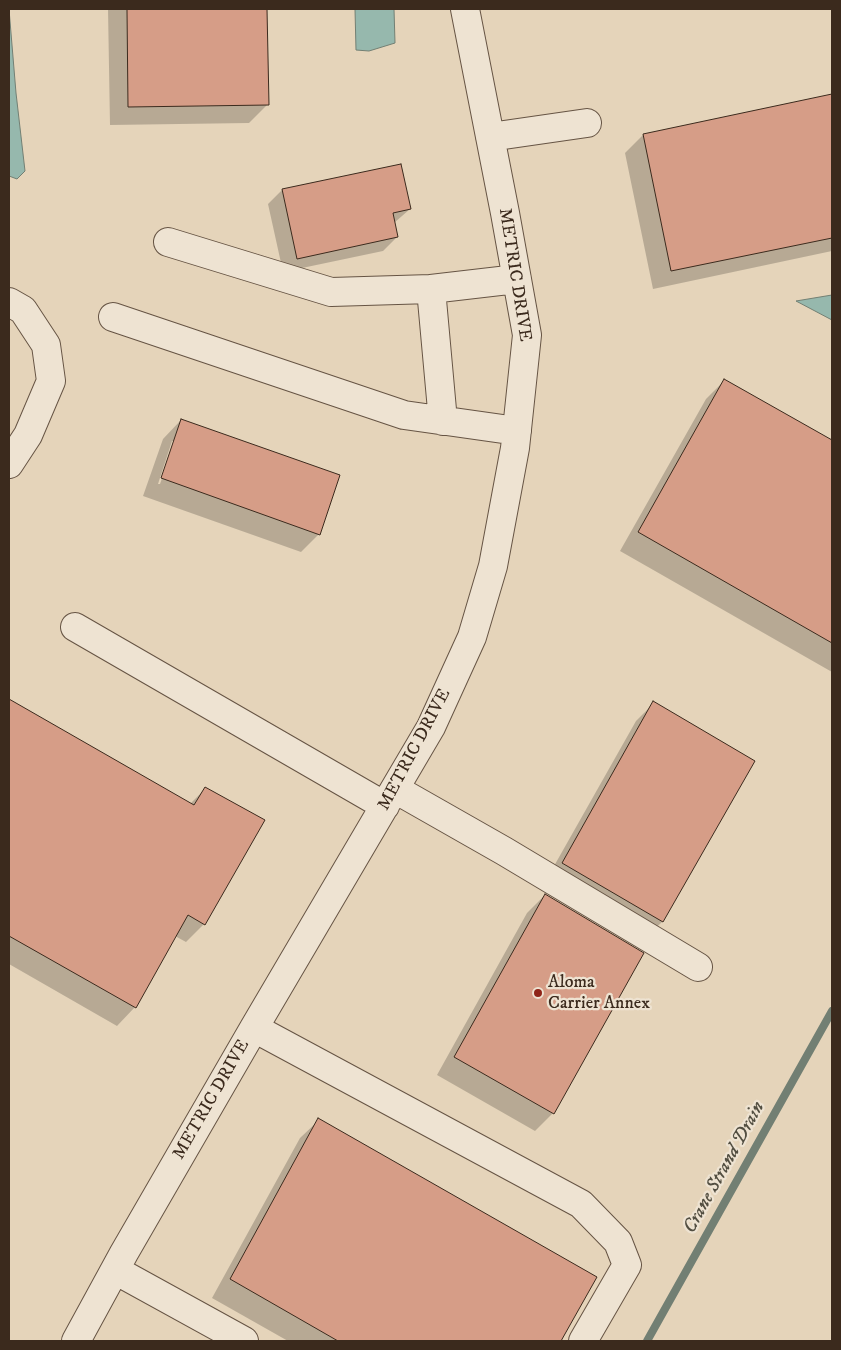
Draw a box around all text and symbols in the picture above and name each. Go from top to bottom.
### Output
street label: METRIC DRIVE [493,207,535,343]
street label: METRIC DRIVE [374,685,456,815]
place label: Aloma Carrier Annex [548,972,650,1014]
marker: Aloma Carrier Annex [532,987,544,999]
street label: METRIC DRIVE [169,1036,255,1164]
water label: Crane Strand Drain [679,1098,771,1238]

